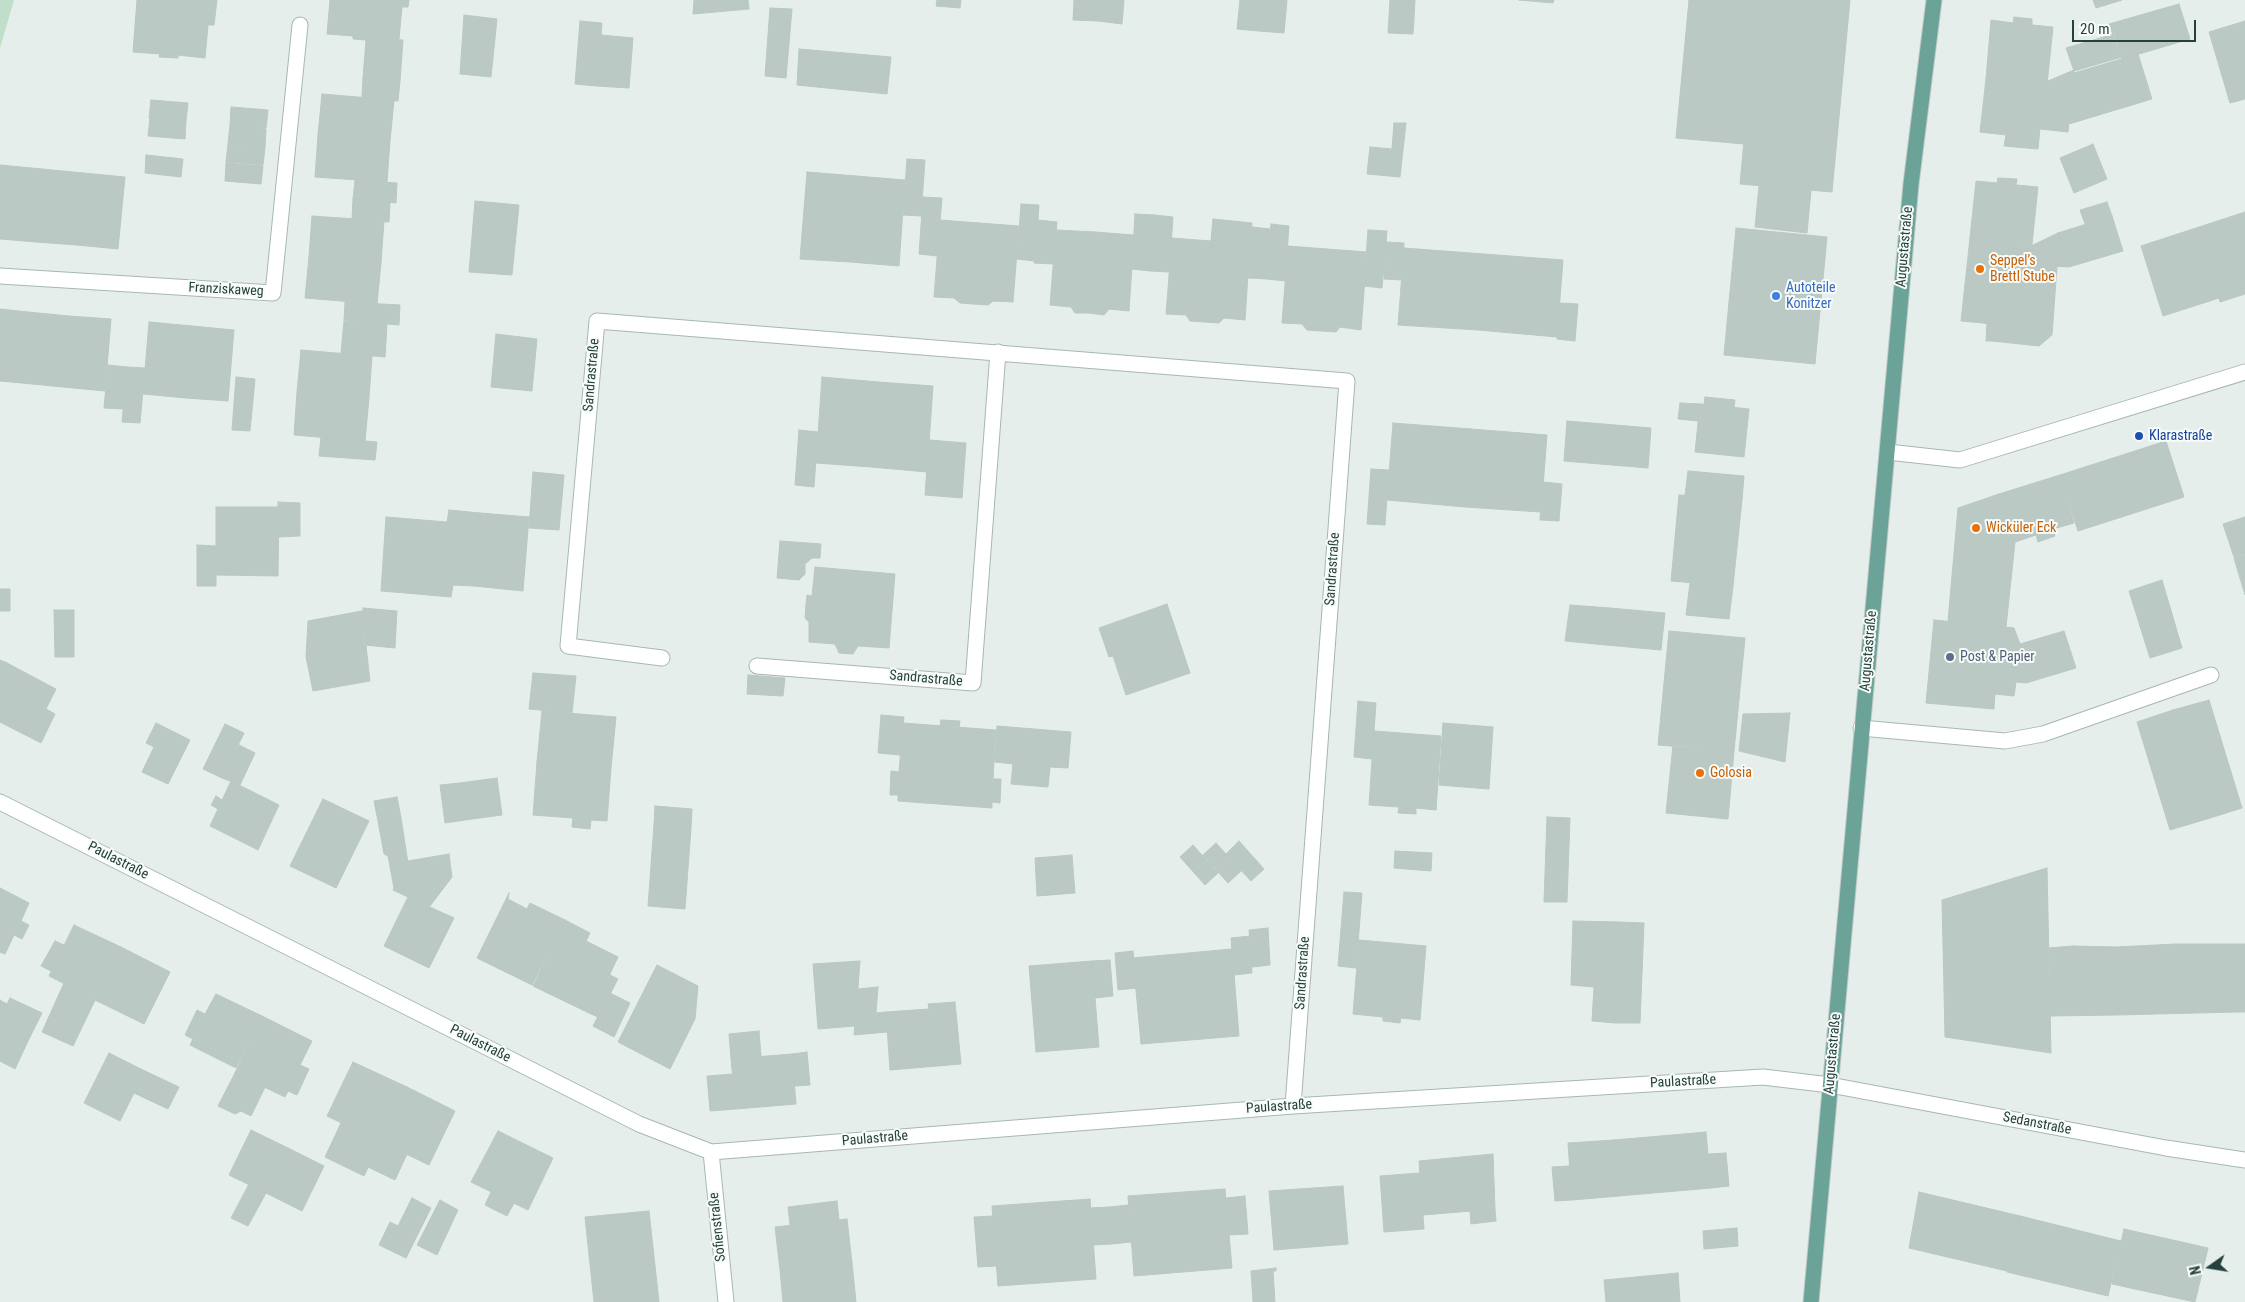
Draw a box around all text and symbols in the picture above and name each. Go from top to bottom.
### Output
scale bar [2075,10,2199,42]
text: 20 m [2080,20,2110,38]
street label: Augustastraße [1893,206,1917,288]
place label: Seppel’s Brettl Stube [1990,253,2055,286]
marker: Seppel’s Brettl Stube [1974,263,1986,275]
street label: Franziskaweg [188,280,264,300]
place label: Autoteile Konitzer [1786,280,1835,312]
marker: Autoteile Konitzer [1770,290,1782,302]
street label: Sandrastraße [580,338,604,412]
place label: Klarastraße [2149,428,2212,444]
marker: Klarastraße [2133,430,2145,442]
place label: Wicküler Eck [1986,520,2056,536]
marker: Wicküler Eck [1970,522,1982,534]
street label: Sandrastraße [1322,532,1344,606]
street label: Augustastraße [1857,610,1881,692]
place label: Post & Papier [1960,649,2035,665]
marker: Post & Papier [1944,651,1956,663]
street label: Sandrastraße [889,667,963,691]
place label: Golosia [1710,765,1752,781]
marker: Golosia [1694,767,1706,779]
street label: Paulastraße [85,838,151,884]
street label: Sandrastraße [1292,936,1314,1010]
street label: Augustastraße [1821,1013,1845,1095]
street label: Paulastraße [447,1021,513,1067]
street label: Paulastraße [1650,1072,1716,1092]
street label: Paulastraße [1245,1096,1313,1118]
street label: Sedanstraße [2001,1109,2073,1139]
street label: Paulastraße [841,1128,909,1150]
street label: Sofienstraße [706,1192,730,1262]
north arrow [2185,1242,2235,1292]
text: N [2187,1264,2204,1276]

